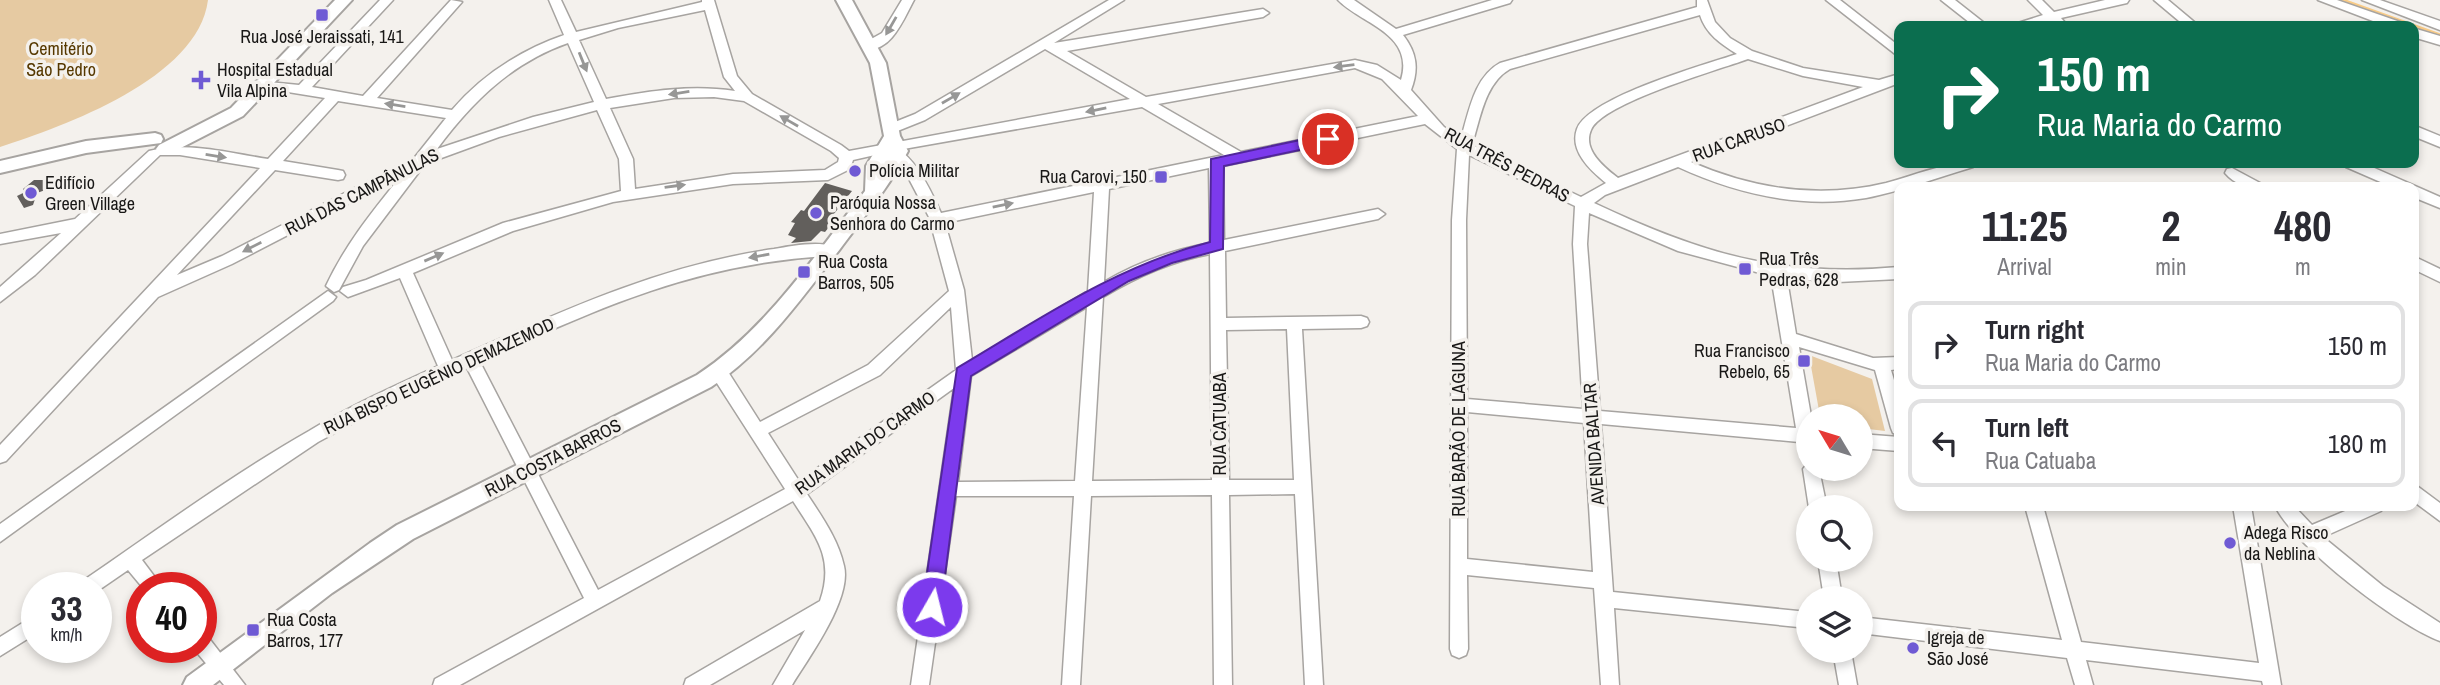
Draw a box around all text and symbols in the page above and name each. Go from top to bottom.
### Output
marker: Rua José Jeraissati, 141 [314,7,330,23]
one-way arrow [885,17,897,36]
place label: Rua José Jeraissati, 141 [240,24,404,49]
park label: Cemitério São Pedro [26,36,96,82]
text: 150 m [2037,40,2151,106]
icon: right [1922,49,2013,140]
one-way arrow [577,52,588,73]
place label: Hospital Estadual Vila Alpina [217,57,333,103]
one-way arrow [1333,60,1355,71]
marker: Hospital Estadual Vila Alpina [191,70,211,90]
one-way arrow [668,87,690,98]
one-way arrow [941,93,961,105]
one-way arrow [384,99,406,110]
text: Rua Maria do Carmo [2037,103,2282,146]
one-way arrow [1085,105,1107,116]
pin [1298,109,1358,169]
street label: RUA CARUSO [1689,111,1789,168]
one-way arrow [779,115,799,127]
icon: arrive [1309,120,1347,158]
street label: RUA TRÊS PEDRAS [1440,121,1574,208]
street label: RUA DAS CAMPÂNULAS [281,142,443,241]
one-way arrow [205,151,227,162]
place label: Polícia Militar [869,158,959,183]
marker: Polícia Militar [847,163,863,179]
place label: Rua Carovi, 150 [1040,164,1147,189]
marker: Rua Carovi, 150 [1153,169,1169,185]
place label: Edifício Green Village [45,170,135,216]
one-way arrow [664,180,686,191]
marker: Edifício Green Village [23,185,39,201]
place label: Paróquia Nossa Senhora do Carmo [830,190,955,236]
text: 11:25 [1981,198,2068,254]
text: 2 [2161,198,2180,254]
text: 480 [2274,198,2332,254]
one-way arrow [992,200,1014,211]
marker: Paróquia Nossa Senhora do Carmo [808,205,824,221]
one-way arrow [242,242,262,253]
place label: Rua Três Pedras, 628 [1759,246,1839,292]
place label: Rua Costa Barros, 505 [818,249,894,295]
one-way arrow [424,251,445,262]
one-way arrow [748,251,770,262]
text: Arrival [1997,251,2052,282]
text: min [2155,251,2187,282]
text: m [2295,251,2311,282]
marker: Rua Três Pedras, 628 [1737,261,1753,277]
marker: Rua Costa Barros, 505 [796,264,812,280]
street label: RUA BISPO EUGÊNIO DEMAZEMOD [319,311,558,440]
text: Turn right [1985,312,2084,347]
icon: right [1926,326,1964,364]
text: 150 m [2328,328,2387,363]
place label: Rua Francisco Rebelo, 65 [1694,338,1790,384]
street label: RUA BARÃO DE LAGUNA [1446,341,1471,517]
text: Rua Maria do Carmo [1985,347,2161,378]
marker: Rua Francisco Rebelo, 65 [1796,353,1812,369]
street label: RUA CATUABA [1207,372,1232,476]
street label: AVENIDA BALTAR [1577,382,1610,507]
street label: RUA MARIA DO CARMO [790,385,940,500]
north arrow [1796,404,1872,481]
map controls [1796,404,1873,663]
text: Turn left [1985,410,2069,445]
street label: RUA COSTA BARROS [480,412,625,503]
icon: left [1926,424,1964,462]
text: 180 m [2328,426,2387,461]
text: Rua Catuaba [1985,445,2096,476]
button: search [1796,495,1873,572]
place label: Adega Risco da Neblina [2243,520,2329,566]
marker: Adega Risco da Neblina [2222,535,2238,551]
position arrow [895,570,969,644]
speed limit sign: 40 [126,572,217,663]
text: 33 [51,585,82,632]
button: layers [1796,586,1873,663]
place label: Rua Costa Barros, 177 [267,607,343,653]
text: km/h [51,622,83,647]
marker: Rua Costa Barros, 177 [245,622,261,638]
place label: Igreja de São José [1927,625,1989,671]
marker: Igreja de São José [1905,640,1921,656]

